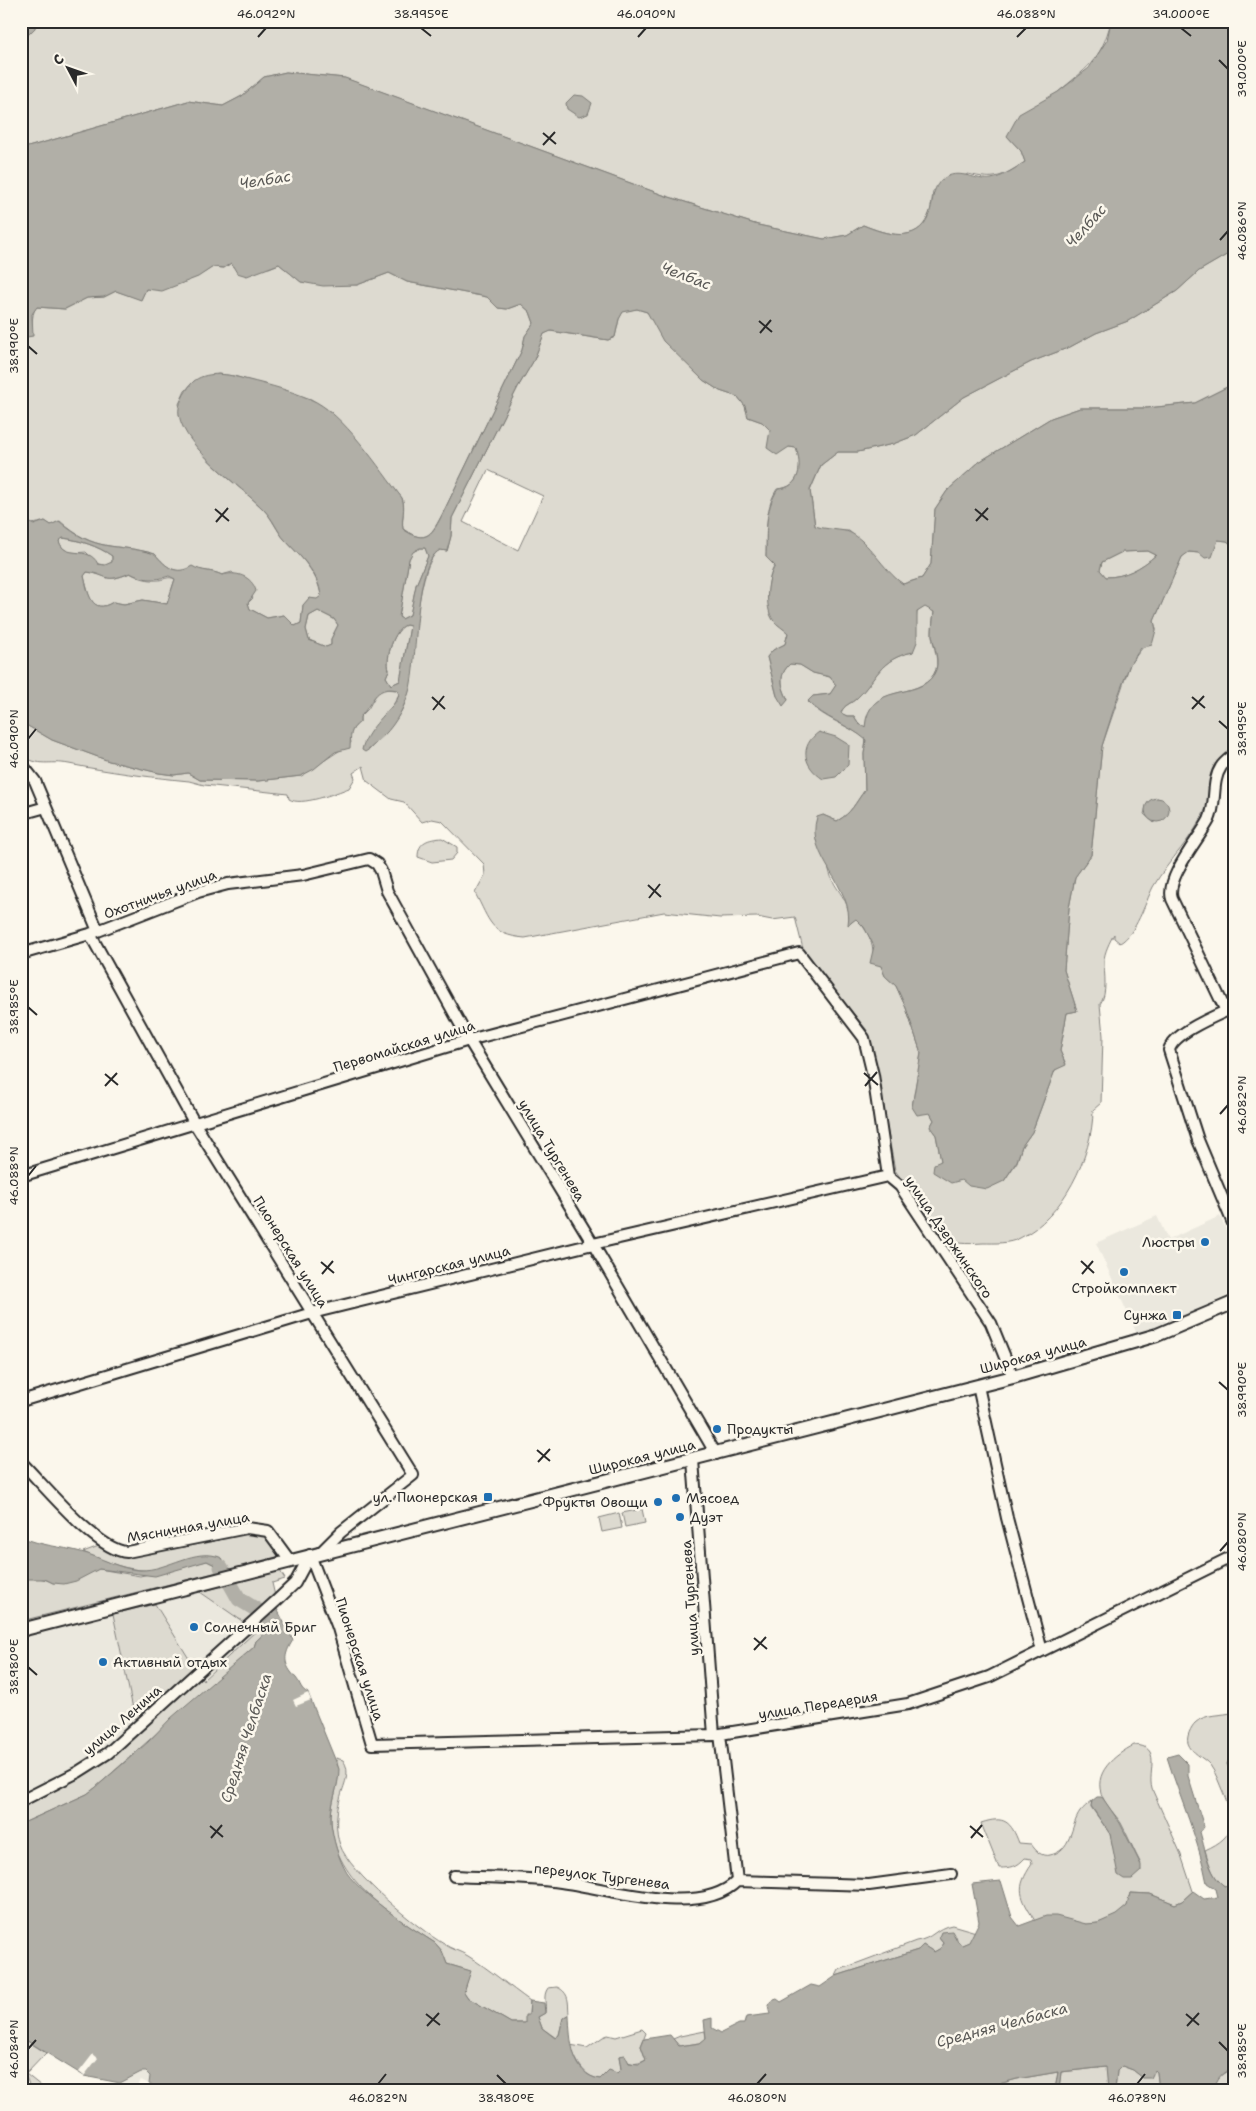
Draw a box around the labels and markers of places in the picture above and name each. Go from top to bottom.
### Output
place label: Люстры [1142,1233,1195,1251]
marker: Люстры [1199,1236,1211,1248]
marker: Стройкомплект [1118,1266,1130,1278]
place label: Стройкомплект [1071,1279,1177,1297]
place label: Сунжа [1124,1306,1167,1324]
marker: Сунжа [1171,1309,1183,1321]
place label: Продукты [727,1420,794,1438]
marker: Продукты [711,1423,723,1435]
place label: ул. Пионерская [373,1488,478,1506]
place label: Мясоед [686,1489,739,1507]
marker: ул. Пионерская [482,1491,494,1503]
marker: Мясоед [670,1492,682,1504]
place label: Фрукты Овощи [543,1493,648,1511]
marker: Фрукты Овощи [652,1496,664,1508]
place label: Дуэт [690,1508,724,1526]
marker: Дуэт [674,1511,686,1523]
place label: Солнечный Бриг [204,1618,317,1636]
marker: Солнечный Бриг [188,1621,200,1633]
place label: Активный отдых [113,1653,227,1671]
marker: Активный отдых [97,1656,109,1668]

